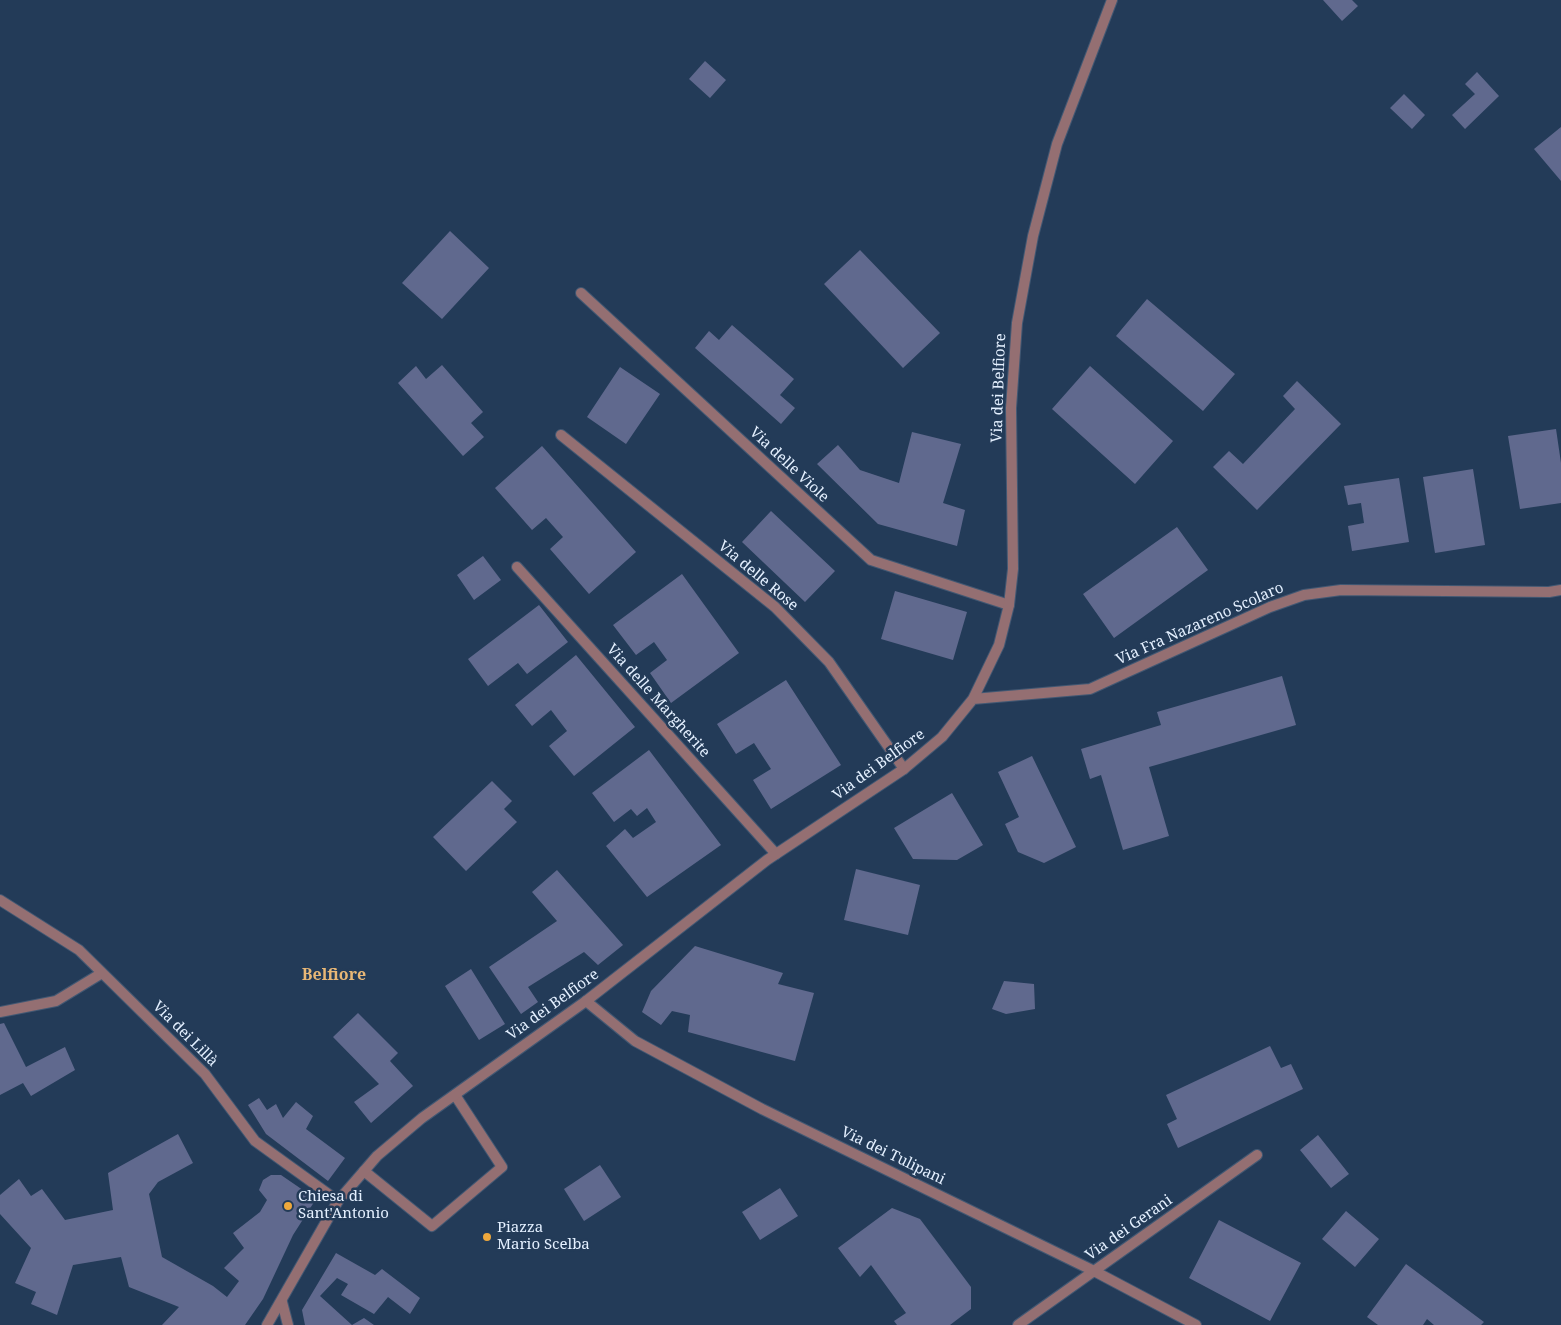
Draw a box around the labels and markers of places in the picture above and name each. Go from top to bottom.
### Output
place label: Chiesa di Sant'Antonio [298,1188,389,1223]
marker: Chiesa di Sant'Antonio [282,1200,294,1212]
place label: Piazza Mario Scelba [497,1219,590,1254]
marker: Piazza Mario Scelba [481,1231,493,1243]

